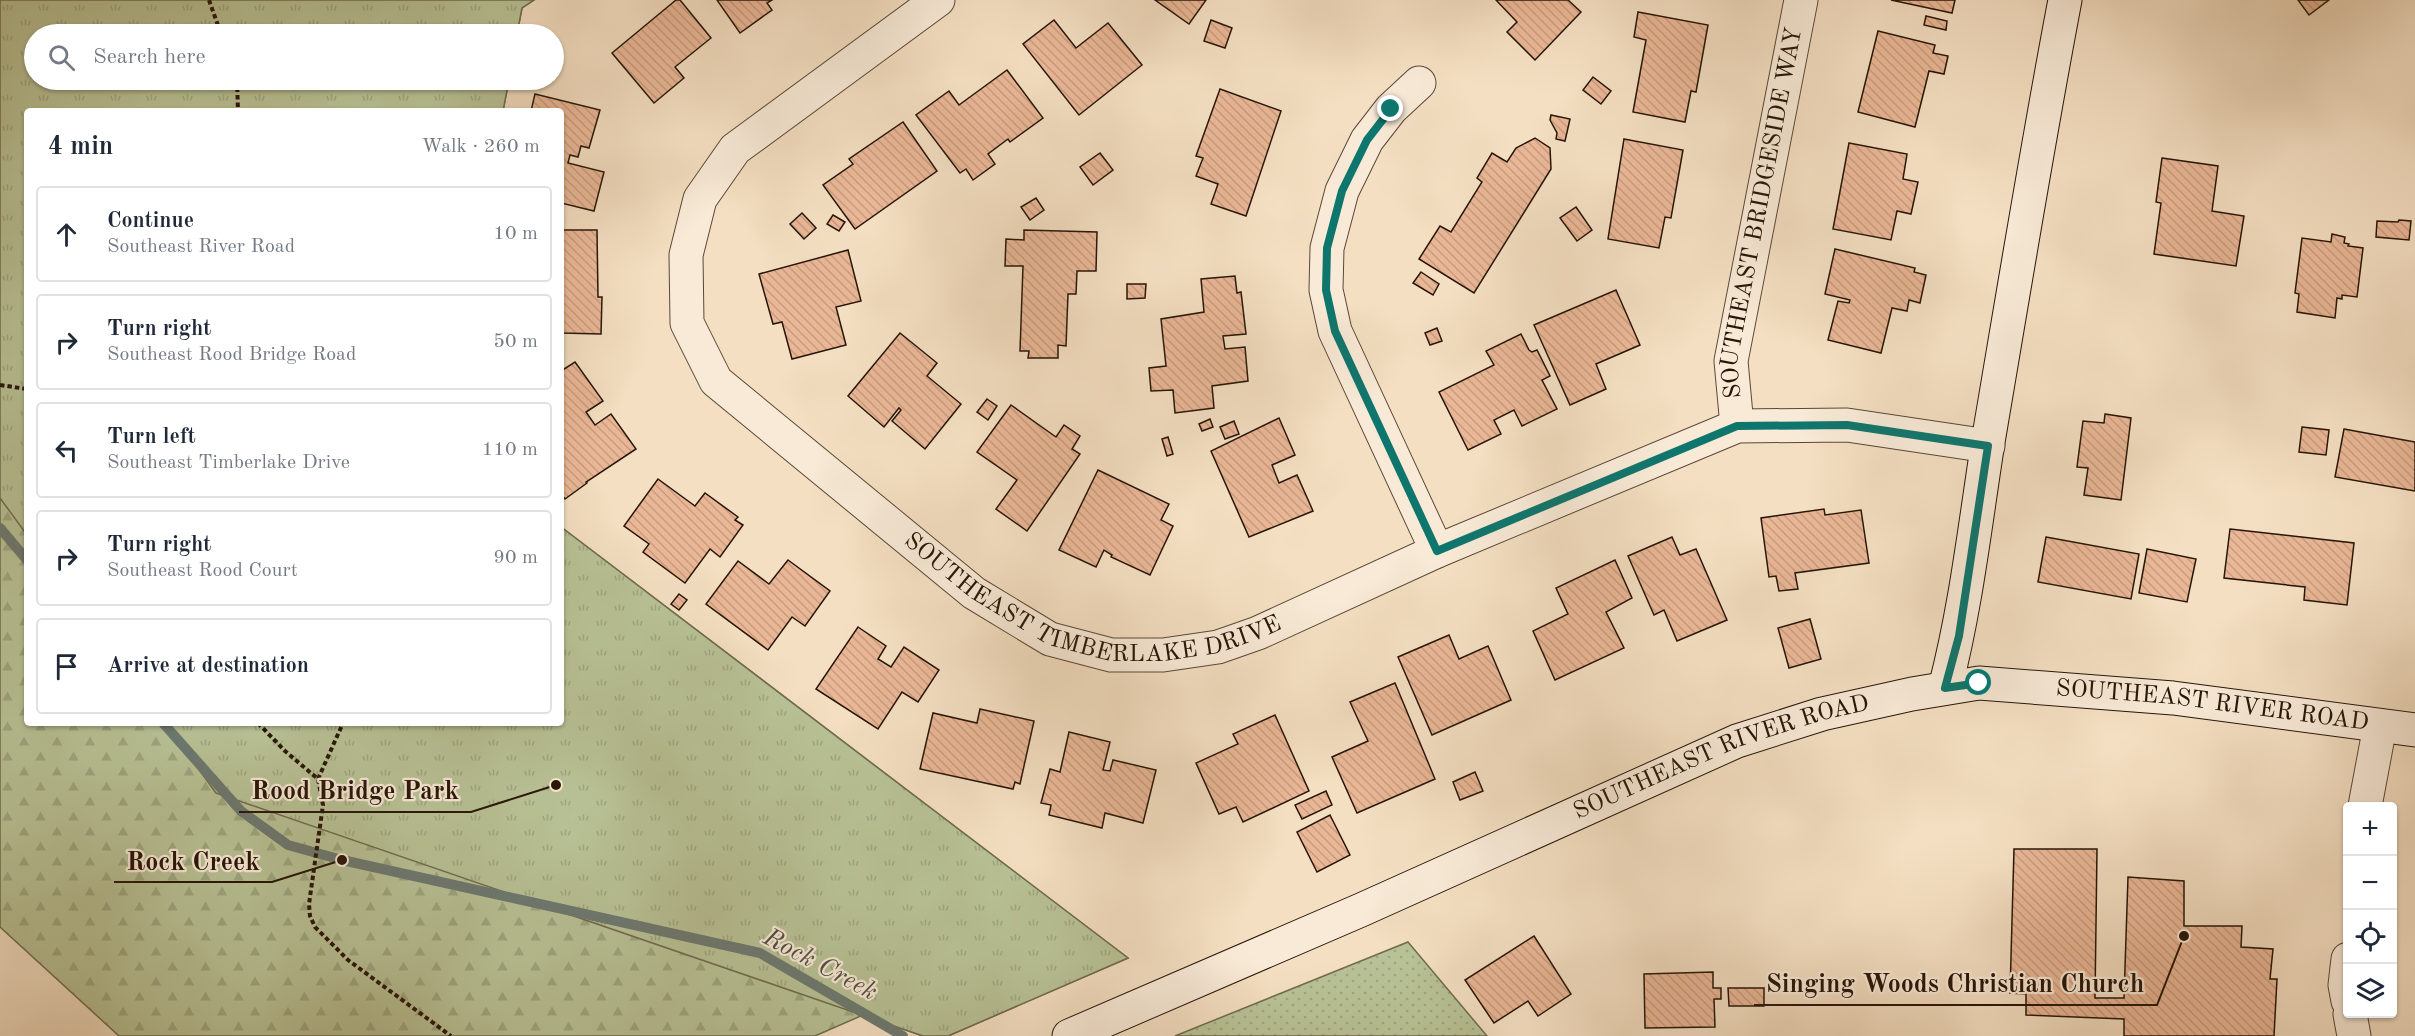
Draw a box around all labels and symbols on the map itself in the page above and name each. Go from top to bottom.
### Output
street label: SOUTHEAST BRIDGESIDE WAY [1718,26,1807,400]
route end [1377,95,1403,121]
street label: SOUTHEAST TIMBERLAKE DRIVE [899,529,1285,667]
route start [1965,669,1991,695]
street label: SOUTHEAST RIVER ROAD [2055,677,2370,736]
street label: SOUTHEAST RIVER ROAD [1570,692,1871,825]
callout: Rood Bridge Park [239,768,471,812]
text: Rood Bridge Park [251,779,459,805]
callout: Rock Creek [114,838,272,882]
text: Rock Creek [126,850,260,876]
water label: Rock Creek [758,924,881,1006]
callout: Singing Woods Christian Church [1754,961,2157,1005]
text: Singing Woods Christian Church [1766,972,2144,998]

